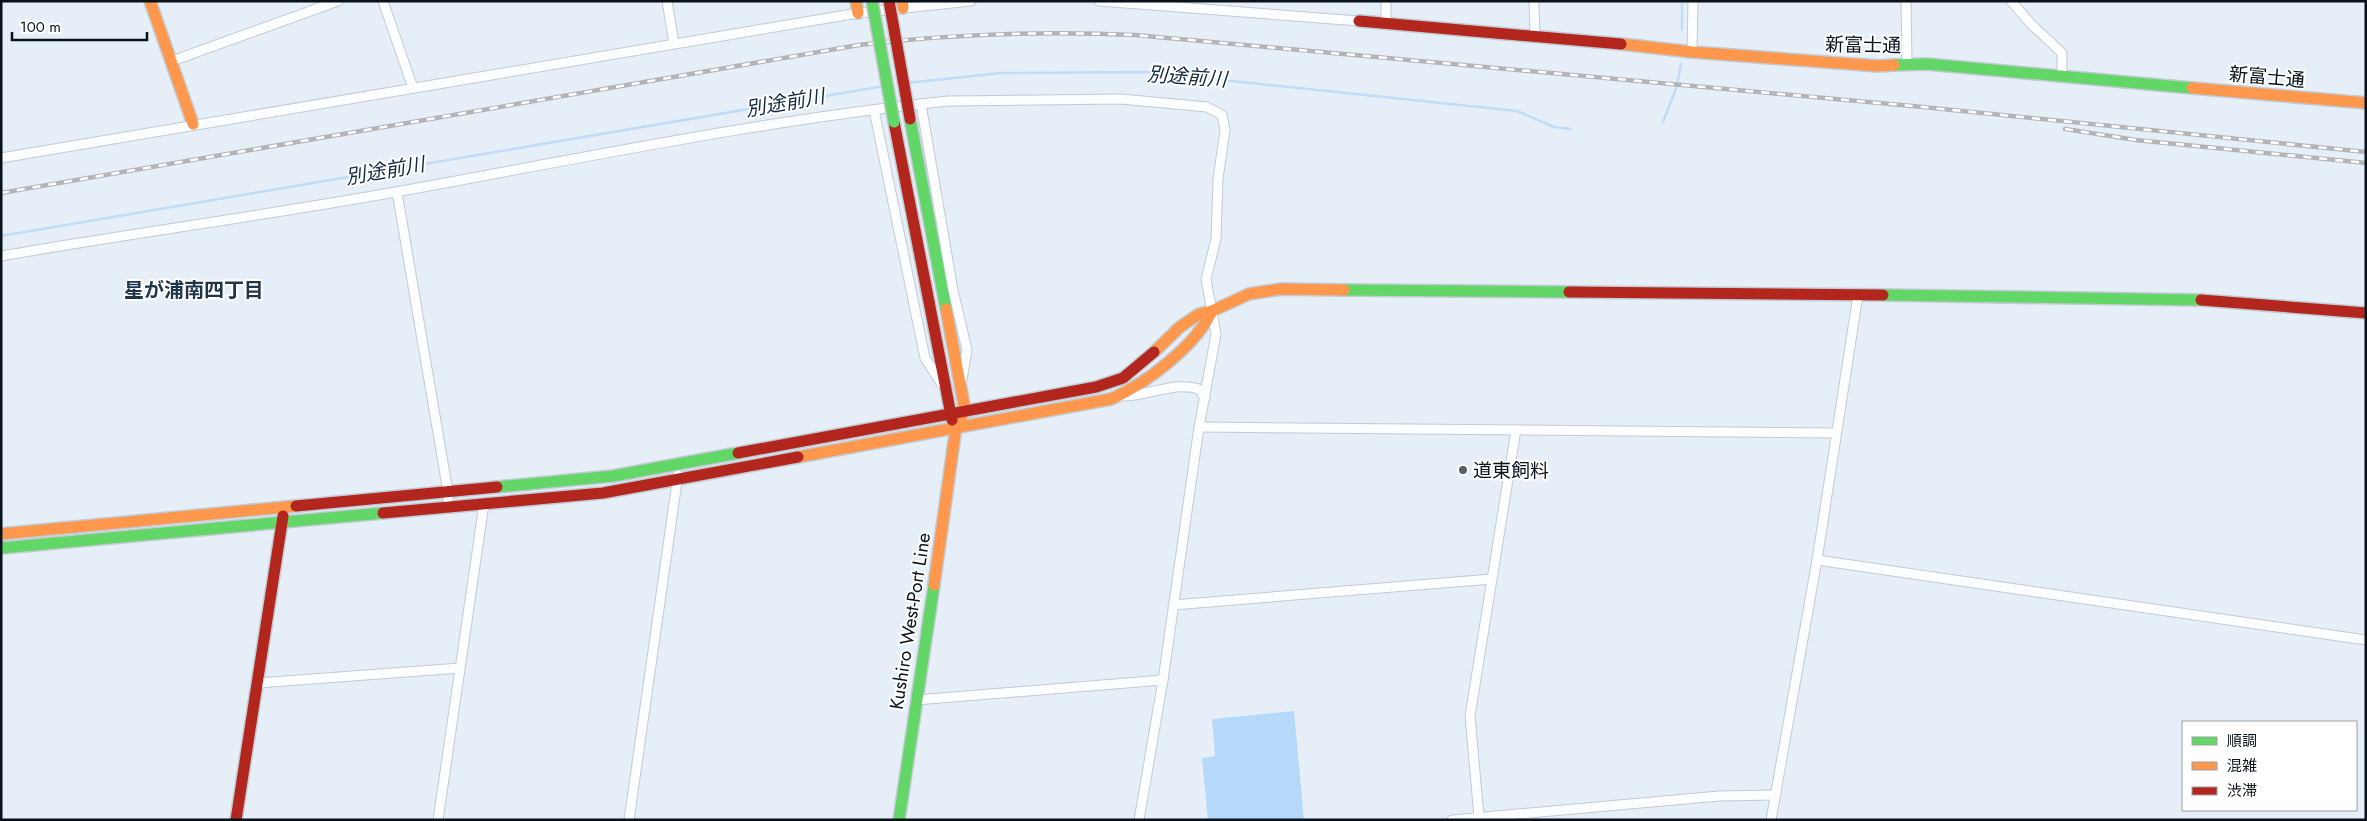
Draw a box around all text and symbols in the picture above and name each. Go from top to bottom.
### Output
scale bar [12,10,148,42]
text: 100 m [20,16,61,38]
street label: 新富士通 [1825,31,1901,59]
water label: 別途前川 [1146,60,1230,94]
street label: 新富士通 [2228,60,2306,94]
water label: 別途前川 [743,81,829,124]
water label: 別途前川 [343,149,429,192]
district label: 星が浦南四丁目 [124,276,264,305]
place label: 道東飼料 [1473,457,1549,484]
marker: 道東飼料 [1457,464,1469,476]
street label: Kushiro West-Port Line [883,531,937,711]
legend [2182,721,2357,811]
text: 順調 [2227,730,2257,752]
text: 混雑 [2227,755,2257,777]
text: 渋滞 [2227,780,2257,802]

